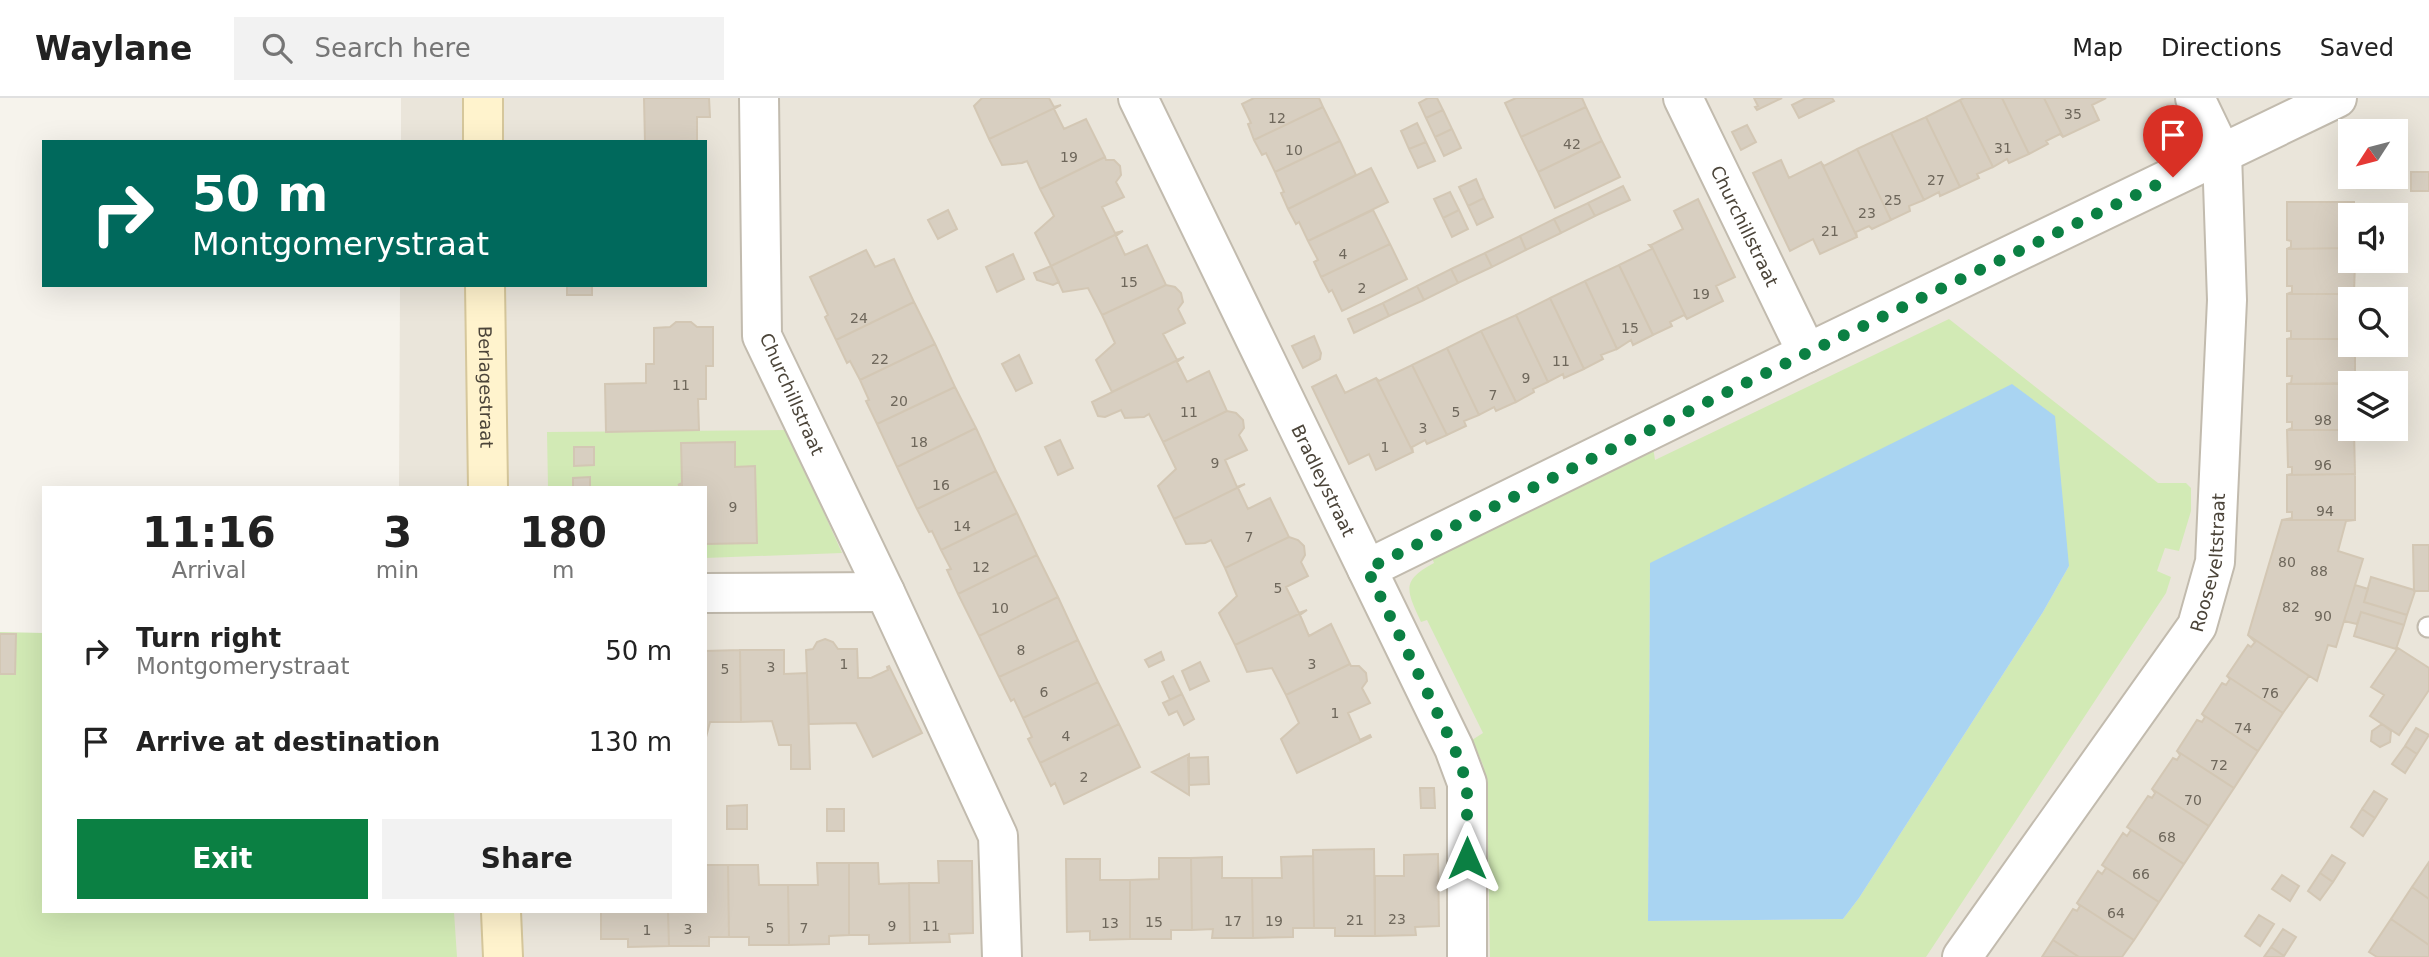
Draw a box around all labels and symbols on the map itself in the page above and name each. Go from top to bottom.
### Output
pin [2143,105,2203,177]
house number: 35 [2064,106,2082,122]
house number: 12 [1268,110,1286,126]
north arrow [2338,119,2408,189]
house number: 42 [1563,136,1581,152]
house number: 31 [1994,140,2012,156]
house number: 10 [1285,142,1303,158]
house number: 19 [1060,149,1078,165]
street label: Churchillstraat [1707,162,1783,290]
house number: 27 [1927,172,1945,188]
house number: 25 [1884,192,1902,208]
house number: 23 [1858,205,1876,221]
house number: 21 [1821,223,1839,239]
house number: 4 [1339,246,1348,262]
house number: 15 [1120,274,1138,290]
house number: 2 [1358,280,1366,296]
house number: 19 [1692,286,1710,302]
house number: 24 [850,310,868,326]
house number: 15 [1621,320,1639,336]
street label: Berlagestraat [475,326,498,448]
street label: Churchillstraat [756,330,828,458]
house number: 22 [871,351,889,367]
house number: 11 [1552,353,1570,369]
house number: 9 [1522,370,1530,386]
house number: 11 [672,377,690,393]
house number: 7 [1489,387,1497,403]
house number: 20 [890,393,908,409]
house number: 11 [1180,404,1198,420]
house number: 5 [1452,404,1460,420]
house number: 98 [2314,412,2332,428]
house number: 3 [1419,420,1427,436]
street label: Bradleystraat [1288,421,1360,540]
house number: 18 [910,434,928,450]
house number: 1 [1381,439,1389,455]
house number: 9 [1211,455,1219,471]
house number: 96 [2314,457,2332,473]
house number: 16 [932,477,950,493]
street label: Rooseveltstraat [2185,493,2229,634]
house number: 9 [729,499,737,515]
house number: 94 [2316,503,2334,519]
house number: 14 [953,518,971,534]
house number: 7 [1245,529,1253,545]
house number: 80 [2278,554,2296,570]
house number: 12 [972,559,990,575]
house number: 88 [2310,563,2328,579]
house number: 5 [1274,580,1282,596]
house number: 82 [2282,599,2300,615]
house number: 10 [991,600,1009,616]
house number: 90 [2314,608,2332,624]
house number: 8 [1017,642,1025,658]
house number: 1 [840,656,848,672]
house number: 3 [1308,656,1316,672]
house number: 3 [767,659,775,675]
house number: 5 [721,661,729,677]
house number: 6 [1040,684,1049,700]
house number: 76 [2261,685,2279,701]
house number: 1 [1331,705,1339,721]
house number: 74 [2234,720,2252,736]
house number: 4 [1062,728,1071,744]
house number: 72 [2210,757,2228,773]
house number: 2 [1080,769,1088,785]
house number: 70 [2184,792,2202,808]
position arrow [1430,821,1504,895]
house number: 68 [2158,829,2176,845]
house number: 66 [2132,866,2150,882]
house number: 64 [2107,905,2125,921]
house number: 23 [1388,911,1406,927]
house number: 21 [1346,912,1364,928]
house number: 17 [1224,913,1242,929]
house number: 19 [1265,913,1283,929]
house number: 15 [1145,914,1163,930]
house number: 13 [1101,915,1119,931]
house number: 9 [888,918,896,934]
house number: 11 [922,918,940,934]
house number: 5 [766,920,774,936]
house number: 7 [800,920,808,936]
house number: 3 [684,921,692,937]
house number: 1 [643,922,651,938]

